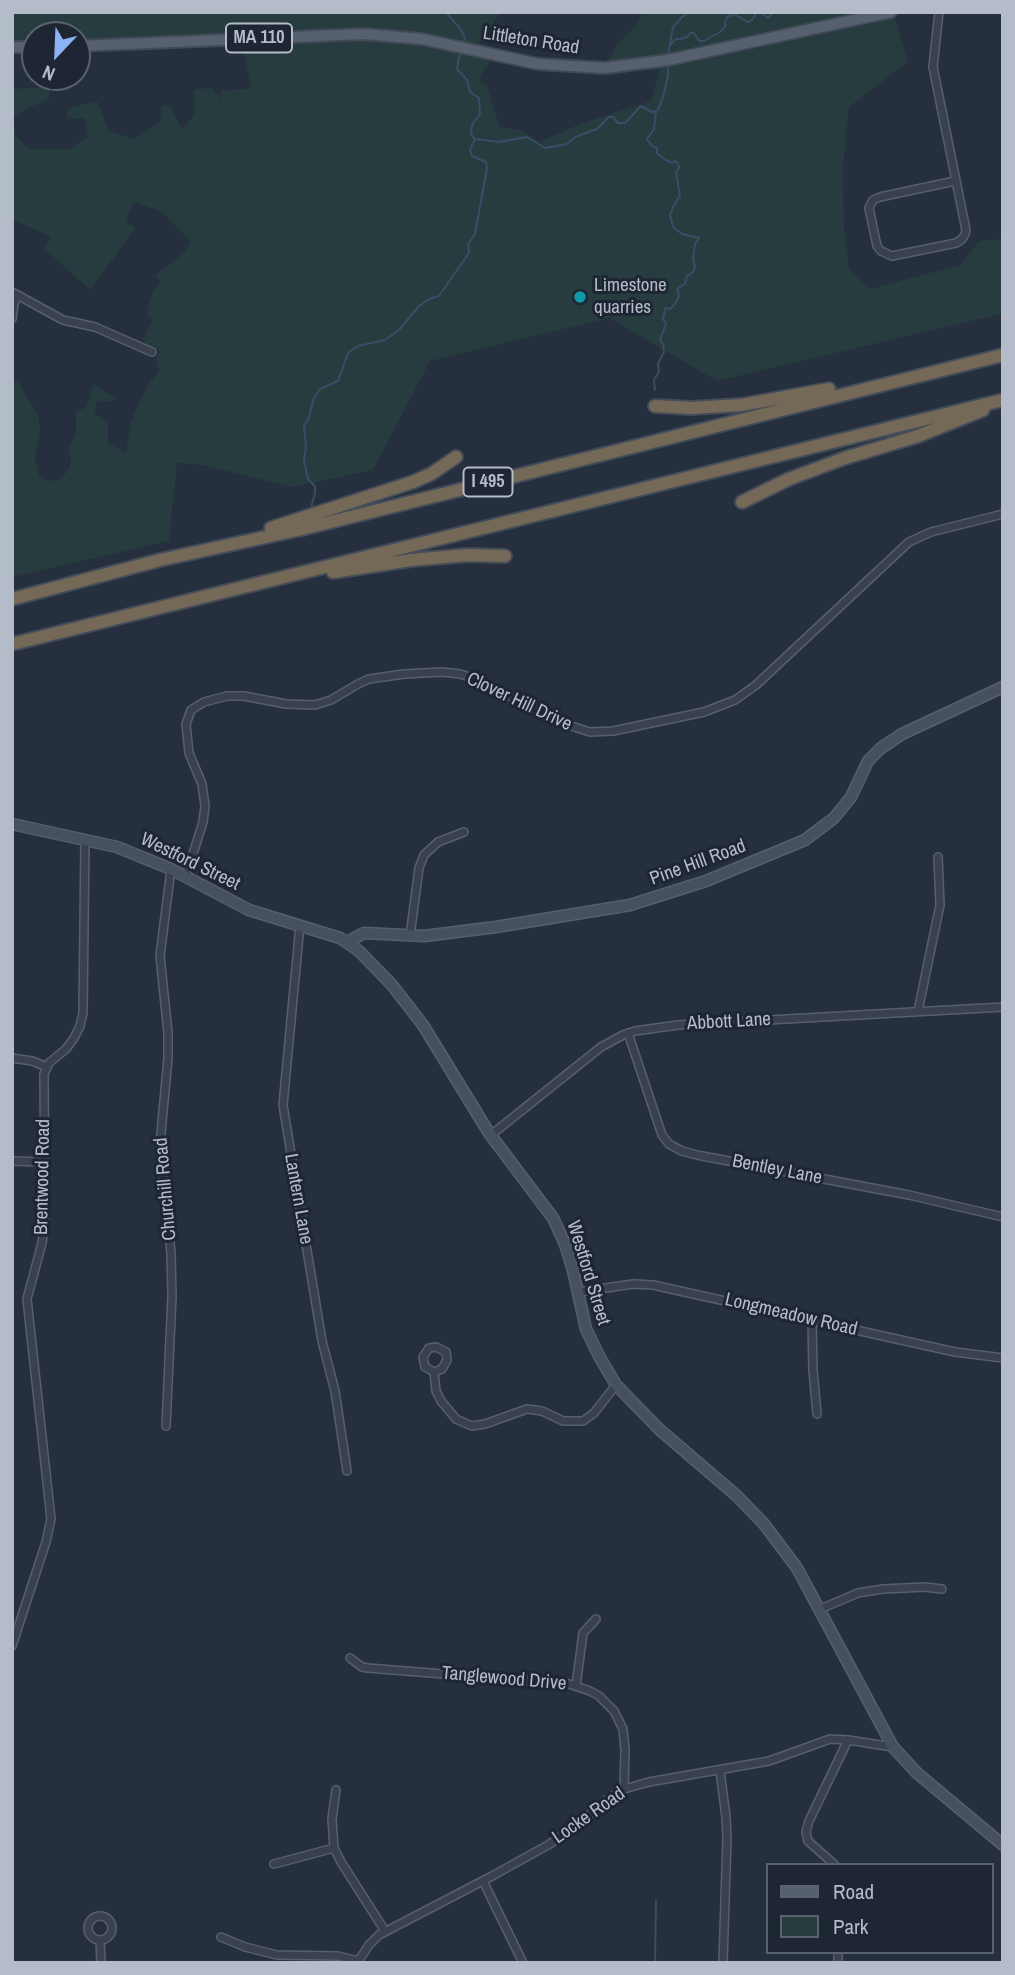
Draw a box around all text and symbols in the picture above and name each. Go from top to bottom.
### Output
north arrow [21,21,91,91]
street label: Littleton Road [481,22,581,60]
road number: MA 110 [226,24,292,52]
text: N [38,59,59,88]
place label: Limestone quarries [594,275,667,319]
marker: Limestone quarries [572,289,588,305]
road number: I 495 [463,468,512,496]
street label: Clover Hill Drive [463,668,575,736]
street label: Westford Street [136,828,244,896]
street label: Pine Hill Road [647,835,749,891]
street label: Abbott Lane [686,1008,772,1036]
street label: Brentwood Road [31,1119,55,1235]
street label: Churchill Road [150,1137,182,1241]
street label: Bentley Lane [730,1150,824,1190]
street label: Lantern Lane [279,1152,317,1246]
street label: Westford Street [561,1218,615,1328]
street label: Longmeadow Road [723,1289,859,1341]
street label: Tanglewood Drive [441,1662,567,1696]
street label: Locke Road [548,1783,630,1849]
legend [766,1863,994,1954]
text: Road [833,1877,874,1906]
text: Park [833,1912,868,1941]

